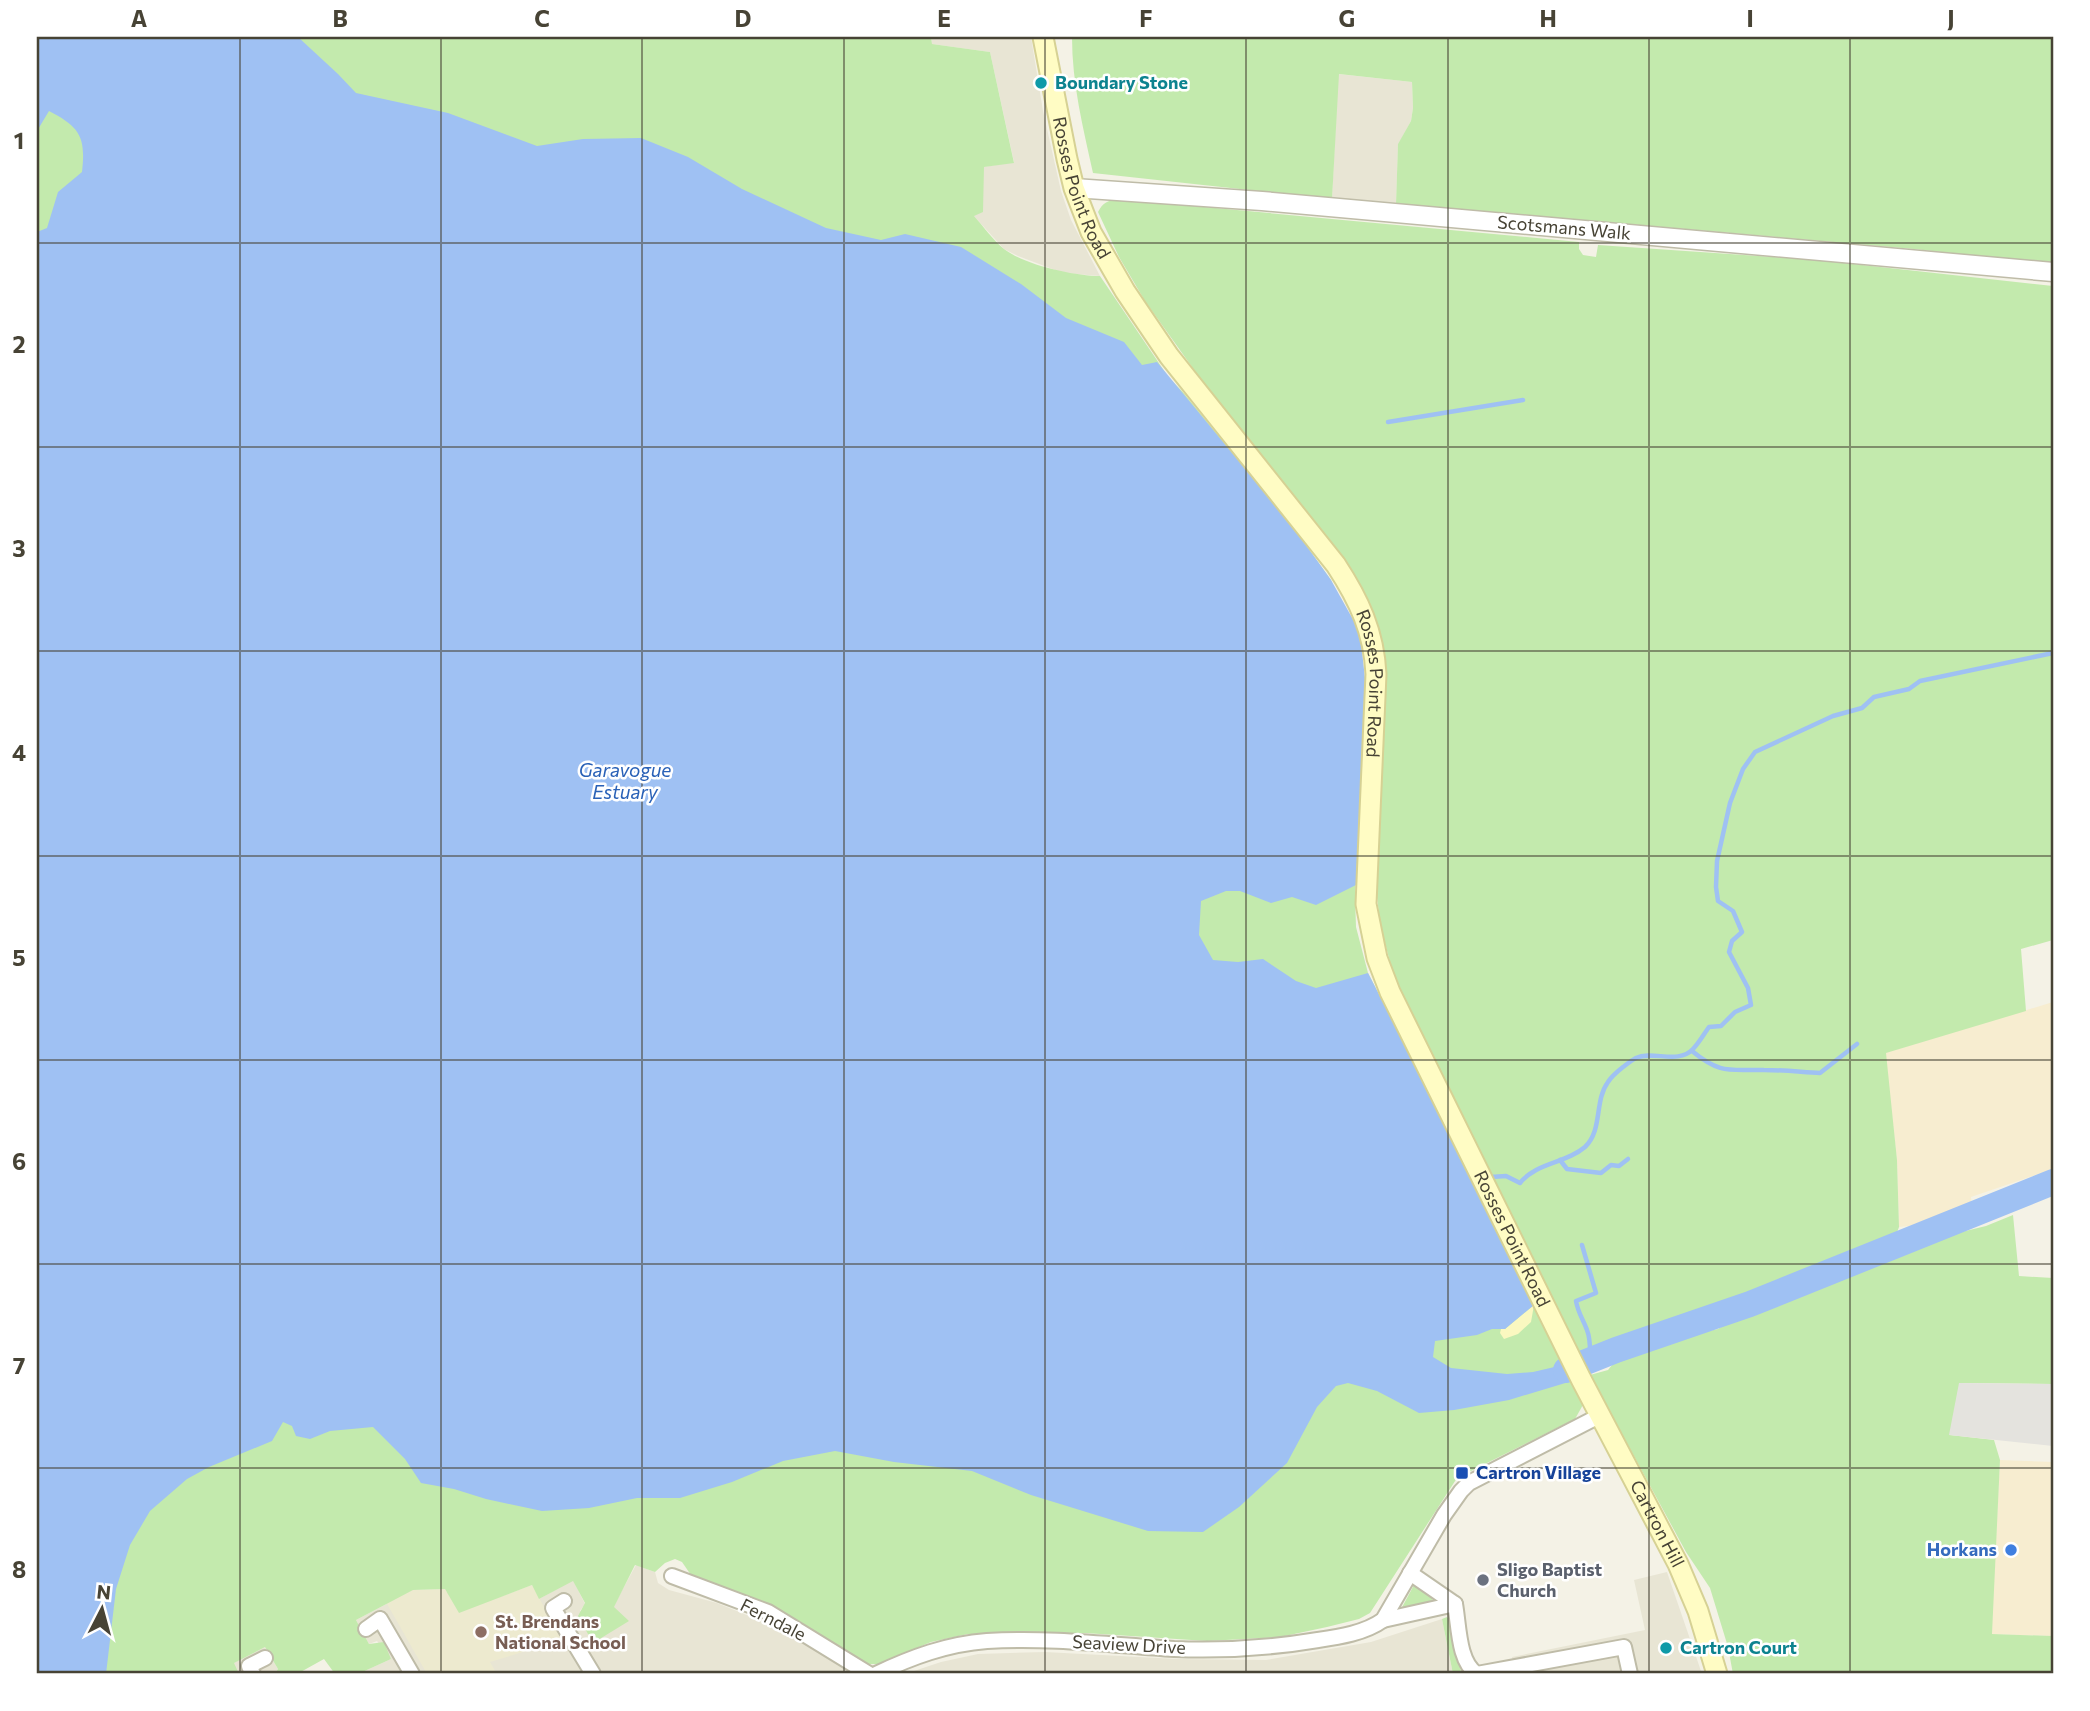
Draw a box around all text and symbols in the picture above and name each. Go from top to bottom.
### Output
text: A [131,4,148,32]
text: B [332,4,348,32]
text: C [534,4,550,32]
text: D [735,4,752,32]
text: E [937,4,951,32]
text: F [1139,4,1153,32]
text: G [1339,4,1355,32]
text: H [1539,4,1557,32]
text: I [1746,4,1754,32]
text: J [1947,4,1955,32]
place label: Boundary Stone [1055,71,1188,93]
marker: Boundary Stone [1033,75,1049,91]
street label: Rosses Point Road [1049,115,1116,262]
text: 1 [14,126,24,154]
street label: Scotsmans Walk [1496,210,1632,244]
text: 2 [12,330,26,358]
text: 3 [12,534,26,562]
street label: Rosses Point Road [1352,606,1388,758]
text: 4 [12,738,26,766]
water label: Garavogue Estuary [579,758,671,803]
text: 5 [12,943,26,971]
text: 6 [12,1147,26,1175]
street label: Rosses Point Road [1470,1167,1556,1310]
text: 7 [13,1351,25,1379]
place label: Cartron Village [1476,1461,1601,1483]
marker: Cartron Village [1454,1465,1470,1481]
street label: Cartron Hill [1626,1476,1690,1571]
place label: Horkans [1927,1538,1997,1560]
marker: Horkans [2003,1542,2019,1558]
text: 8 [12,1555,26,1583]
place label: Sligo Baptist Church [1497,1558,1603,1601]
marker: Sligo Baptist Church [1475,1572,1491,1588]
north arrow [66,1574,136,1644]
text: N [96,1579,112,1604]
street label: Ferndale [737,1593,810,1645]
place label: St. Brendans National School [495,1610,626,1653]
marker: St. Brendans National School [473,1624,489,1640]
street label: Seaview Drive [1072,1630,1186,1658]
place label: Cartron Court [1680,1636,1797,1658]
marker: Cartron Court [1658,1640,1674,1656]

